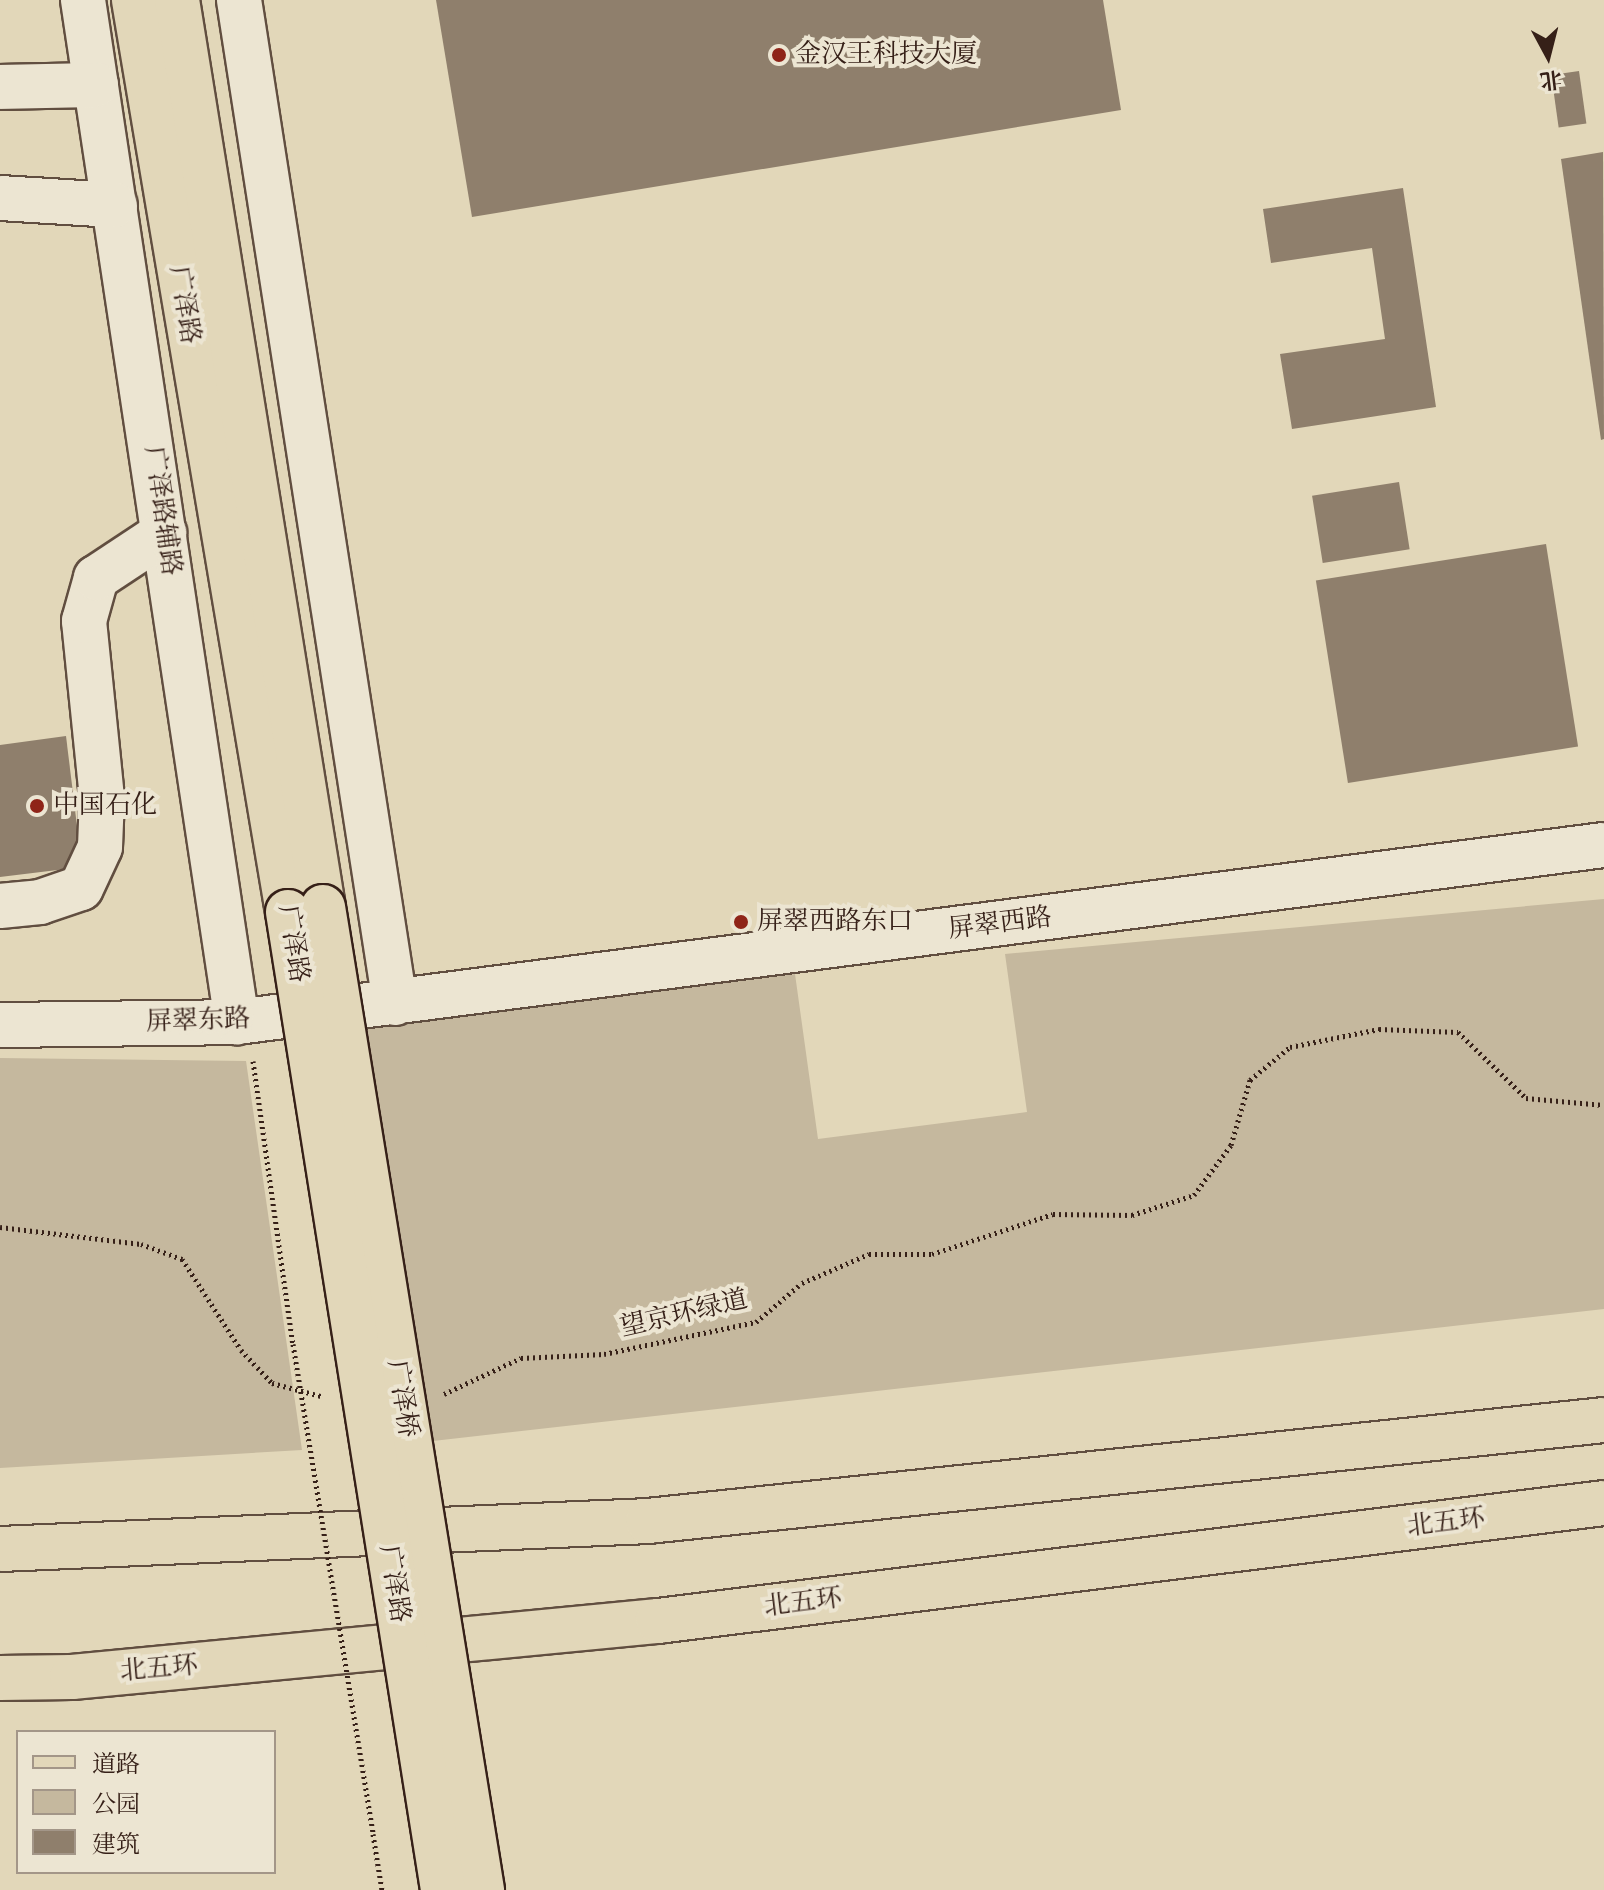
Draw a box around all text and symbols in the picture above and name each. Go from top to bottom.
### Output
north arrow [1508,16,1588,96]
place label: 金汉王科技大厦 [795,39,977,71]
marker: 金汉王科技大厦 [770,46,788,64]
text: 北 [1538,65,1564,95]
street label: 广泽路 [162,264,206,346]
street label: 广泽路辅路 [138,444,186,578]
place label: 中国石化 [53,790,157,822]
marker: 中国石化 [28,797,46,815]
street label: 屏翠西路 [946,902,1054,946]
street label: 广泽路 [271,903,315,985]
place label: 屏翠西路东口 [757,906,913,938]
marker: 屏翠西路东口 [732,913,750,931]
street label: 屏翠东路 [145,1004,251,1038]
street label: 望京环绿道 [617,1284,751,1344]
street label: 广泽桥 [380,1358,424,1440]
street label: 北五环 [1405,1503,1487,1543]
street label: 广泽路 [372,1543,416,1625]
street label: 北五环 [762,1583,844,1623]
street label: 北五环 [119,1650,199,1688]
legend [16,1730,276,1874]
text: 道路 [92,1749,140,1780]
text: 公园 [92,1789,140,1820]
text: 建筑 [92,1829,140,1860]

